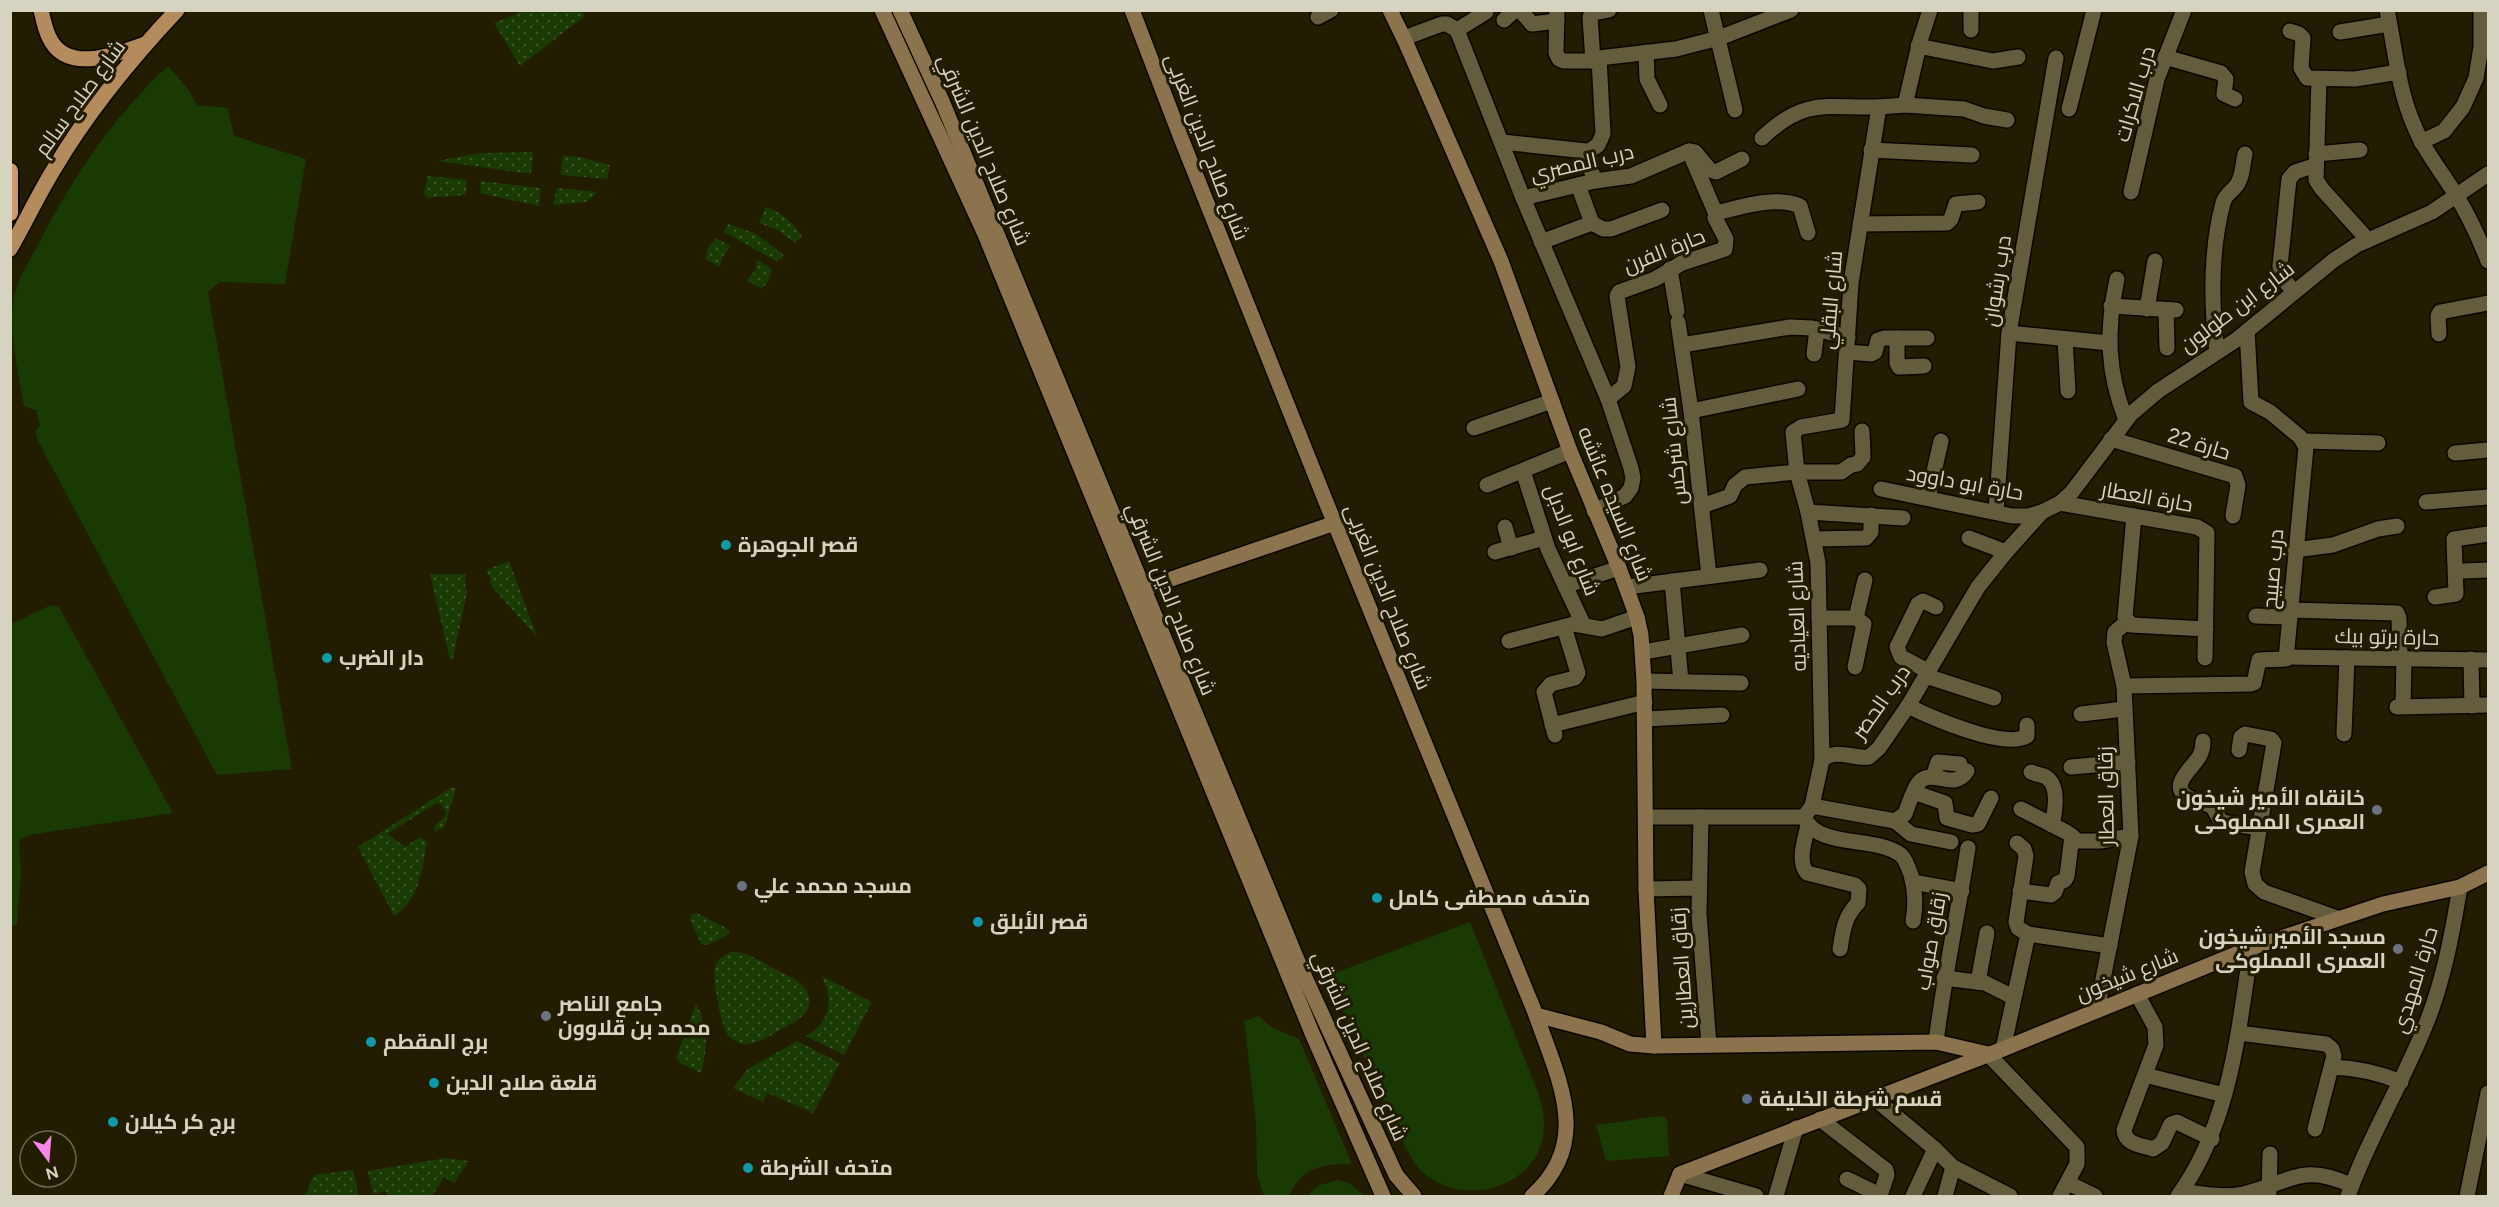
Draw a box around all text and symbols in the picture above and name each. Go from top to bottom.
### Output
street label: شارع صلاح سالم [29,35,132,162]
street label: درب الاكرات [2109,43,2160,145]
street label: شارع صلاح الدين الشرقي [929,50,1036,251]
street label: شارع صلاح الدين الغربى [1158,50,1255,244]
street label: درب المصري [1528,138,1637,190]
street label: حارة الفرن [1619,223,1709,279]
street label: درب رشوان [1977,233,2017,329]
street label: شارع البقلي [1814,250,1851,351]
street label: شارع ابن طولون [2175,256,2300,359]
street label: شارع شركس [1655,396,1694,506]
street label: حارة 22 [2165,422,2234,465]
street label: شارع السيده عائشه [1571,423,1658,586]
street label: حارة ابو داوود [1905,460,2025,505]
street label: حارة العطار [2098,476,2195,517]
street label: شارع ابو الدبل [1538,481,1605,600]
street label: شارع صلاح الدين الشرقي [1118,499,1221,700]
street label: شارع صلاح الدين الغربى [1338,500,1437,694]
street label: درب صبيح [2257,528,2290,610]
place label: قصر الجوهرة [738,532,858,558]
marker: قصر الجوهرة [719,538,733,552]
street label: شارع العياديه [1782,560,1813,672]
street label: حارة برتو بيك [2334,623,2440,650]
place label: دار الضرب [339,645,424,670]
marker: دار الضرب [320,651,334,665]
street label: درب الحصر [1845,660,1915,745]
street label: زقاق العطار [2092,746,2120,847]
place label: خانقاه الأمير شيخون العمرى المملوكى [2176,785,2365,835]
marker: خانقاه الأمير شيخون العمرى المملوكى [2370,803,2384,817]
place label: مسجد محمد علي [754,873,912,903]
marker: مسجد محمد علي [735,879,749,893]
place label: متحف مصطفى كامل [1389,885,1590,910]
street label: زقاق صواب [1910,890,1952,992]
marker: متحف مصطفى كامل [1370,891,1384,905]
street label: زقاق العطارين [1665,906,1699,1030]
place label: قصر الأبلق [990,909,1088,935]
marker: قصر الأبلق [971,915,985,929]
street label: حارة المهدي [2386,923,2446,1037]
place label: مسجد الأمير شيخون العمرى المملوكى [2199,924,2386,974]
marker: مسجد الأمير شيخون العمرى المملوكى [2391,942,2405,956]
street label: شارع شيخون [2072,943,2182,1008]
street label: شارع صلاح الدين الشرقي [1304,947,1414,1146]
place label: جامع الناصر محمد بن قلاوون [557,991,711,1041]
marker: جامع الناصر محمد بن قلاوون [539,1009,553,1023]
place label: برج المقطم [383,1029,488,1056]
marker: برج المقطم [364,1035,378,1049]
place label: قلعة صلاح الدين [446,1070,597,1097]
marker: قلعة صلاح الدين [427,1076,441,1090]
place label: قسم شرطة الخليفة [1759,1086,1942,1113]
marker: قسم شرطة الخليفة [1740,1092,1754,1106]
place label: برج كر كيلان [125,1109,236,1136]
marker: برج كر كيلان [106,1115,120,1129]
north arrow [18,1129,78,1189]
place label: متحف الشرطة [760,1155,893,1180]
marker: متحف الشرطة [741,1161,755,1175]
text: N [43,1162,61,1184]

